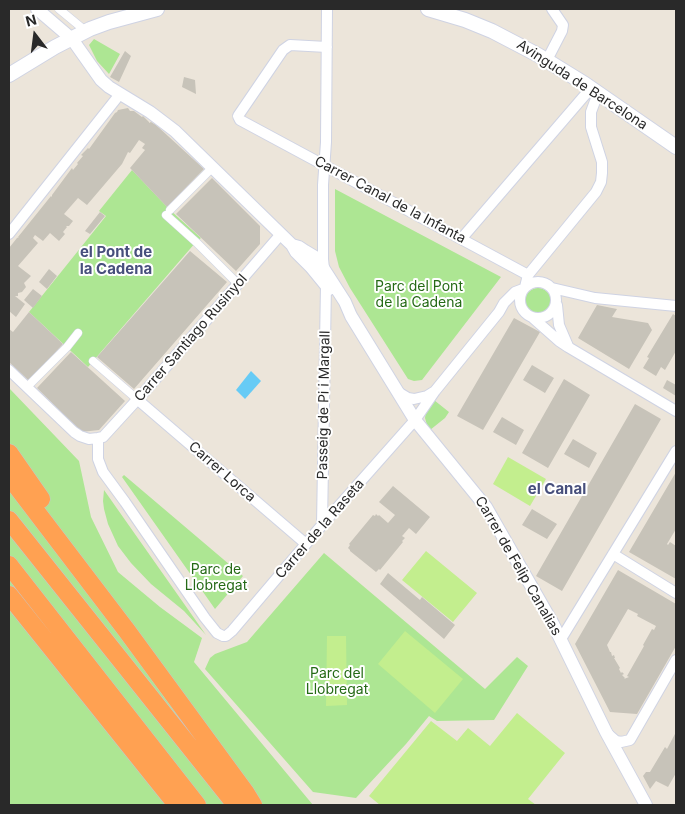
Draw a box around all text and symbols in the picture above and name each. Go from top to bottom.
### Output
north arrow [10,10,60,60]
text: N [24,10,38,30]
street label: Avinguda de Barcelona [514,36,650,134]
street label: Carrer Canal de la Infanta [311,153,469,247]
district label: el Pont de la Cadena [80,243,152,278]
street label: Carrer Santiago Rusinyol [131,271,251,405]
park label: Parc del Pont de la Cadena [375,279,463,312]
street label: Passeig de Pi i Margall [314,331,334,479]
street label: Carrer Lorca [185,438,259,506]
street label: Carrer de la Raseta [272,476,368,582]
district label: el Canal [528,480,586,498]
street label: Carrer de Felip Canalias [471,493,565,639]
park label: Parc de Llobregat [185,562,247,594]
park label: Parc del Llobregat [306,666,368,699]

